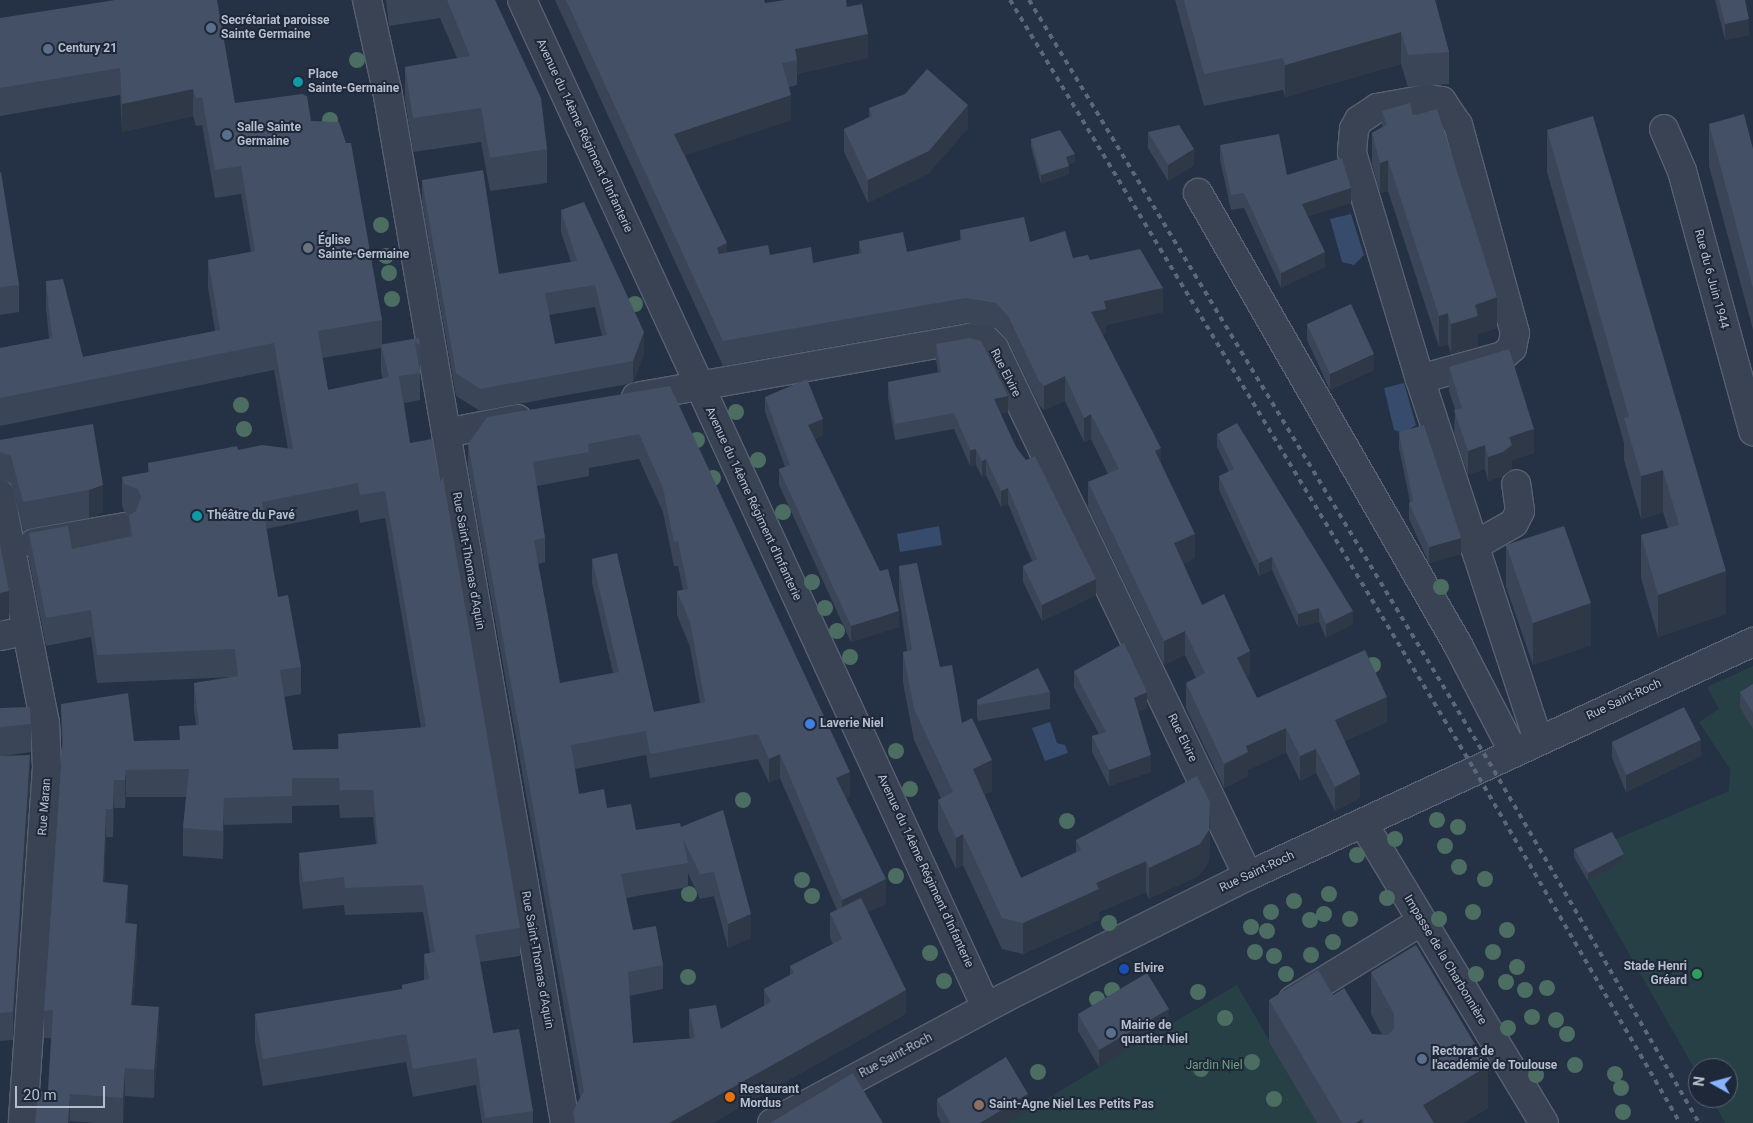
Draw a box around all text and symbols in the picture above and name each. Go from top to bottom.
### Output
place label: Secrétariat paroisse Sainte Germaine [221,14,330,42]
marker: Secrétariat paroisse Sainte Germaine [205,22,217,34]
street label: Avenue du 14ème Régiment d'Infanterie [533,37,635,235]
place label: Century 21 [58,42,117,56]
marker: Century 21 [42,43,54,55]
place label: Place Sainte-Germaine [308,68,399,96]
marker: Place Sainte-Germaine [292,76,304,88]
place label: Salle Sainte Germaine [237,121,301,149]
marker: Salle Sainte Germaine [221,129,233,141]
street label: Rue du 6 Juin 1944 [1691,228,1731,330]
place label: Église Sainte-Germaine [318,234,409,262]
marker: Église Sainte-Germaine [302,242,314,254]
street label: Rue Elvire [987,347,1023,399]
street label: Avenue du 14ème Régiment d'Infanterie [702,405,804,603]
street label: Rue Saint-Thomas d'Aquin [449,491,487,631]
place label: Théâtre du Pavé [207,509,295,523]
marker: Théâtre du Pavé [191,510,203,522]
street label: Rue Saint-Roch [1584,676,1664,724]
street label: Rue Elvire [1164,711,1200,765]
place label: Laverie Niel [820,717,884,731]
marker: Laverie Niel [804,718,816,730]
street label: Avenue du 14ème Régiment d'Infanterie [874,772,976,970]
street label: Rue Maran [36,778,54,836]
street label: Rue Saint-Roch [1217,848,1297,896]
street label: Rue Saint-Thomas d'Aquin [518,890,556,1030]
street label: Impasse de la Charbonnière [1401,893,1489,1027]
place label: Stade Henri Gréard [1624,960,1687,988]
place label: Elvire [1134,962,1164,976]
marker: Elvire [1118,963,1130,975]
marker: Stade Henri Gréard [1691,968,1703,980]
place label: Mairie de quartier Niel [1121,1019,1188,1047]
marker: Mairie de quartier Niel [1105,1027,1117,1039]
street label: Rue Saint-Roch [857,1031,935,1081]
place label: Rectorat de l'académie de Toulouse [1432,1045,1558,1073]
marker: Rectorat de l'académie de Toulouse [1416,1053,1428,1065]
north arrow [1688,1058,1738,1108]
park label: Jardin Niel [1185,1059,1243,1073]
text: N [1691,1075,1708,1087]
scale bar [18,1076,108,1108]
place label: Restaurant Mordus [740,1083,799,1111]
text: 20 m [23,1086,57,1104]
marker: Restaurant Mordus [724,1091,736,1103]
place label: Saint-Agne Niel Les Petits Pas [989,1098,1154,1112]
marker: Saint-Agne Niel Les Petits Pas [973,1099,985,1111]

